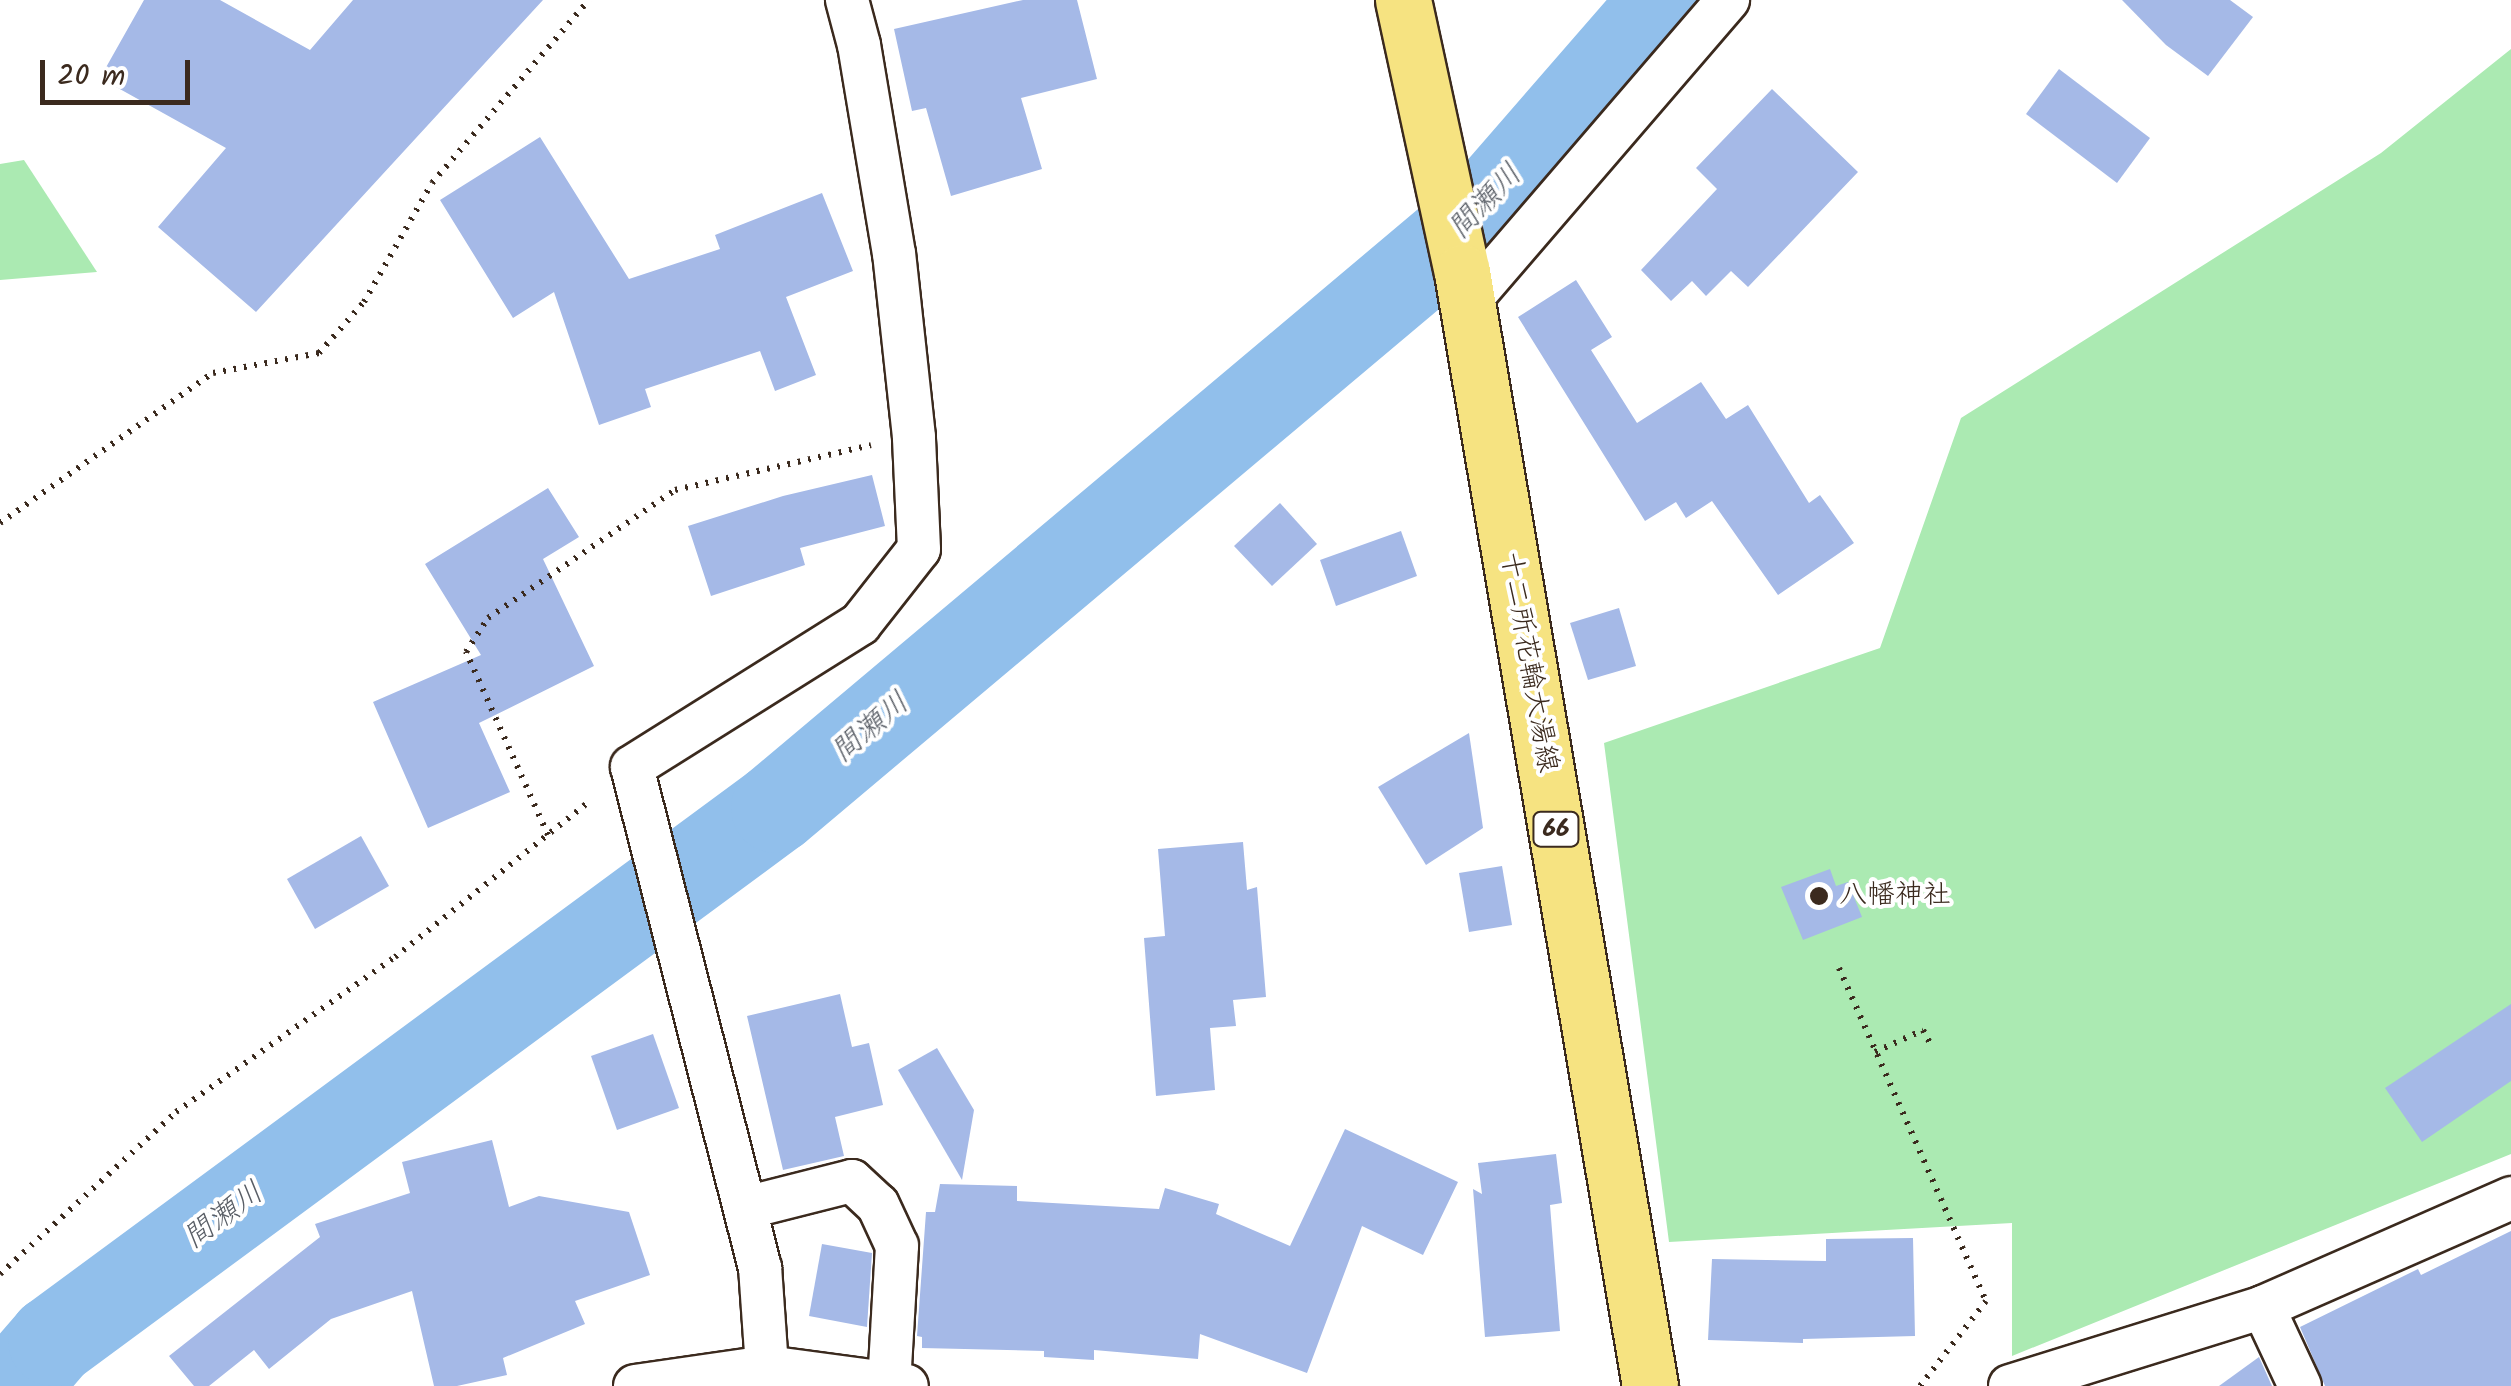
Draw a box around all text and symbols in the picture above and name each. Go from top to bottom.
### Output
scale bar [45,40,195,102]
text: 20 m [57,53,125,101]
water label: 間瀬川 [1442,157,1530,247]
street label: 十二所花輪大湯線 [1492,549,1564,775]
water label: 間瀬川 [825,685,917,771]
road number: 66 [1531,809,1581,849]
place label: 八幡神社 [1839,879,1951,913]
marker: 八幡神社 [1808,885,1830,907]
water label: 間瀬川 [177,1175,271,1257]

